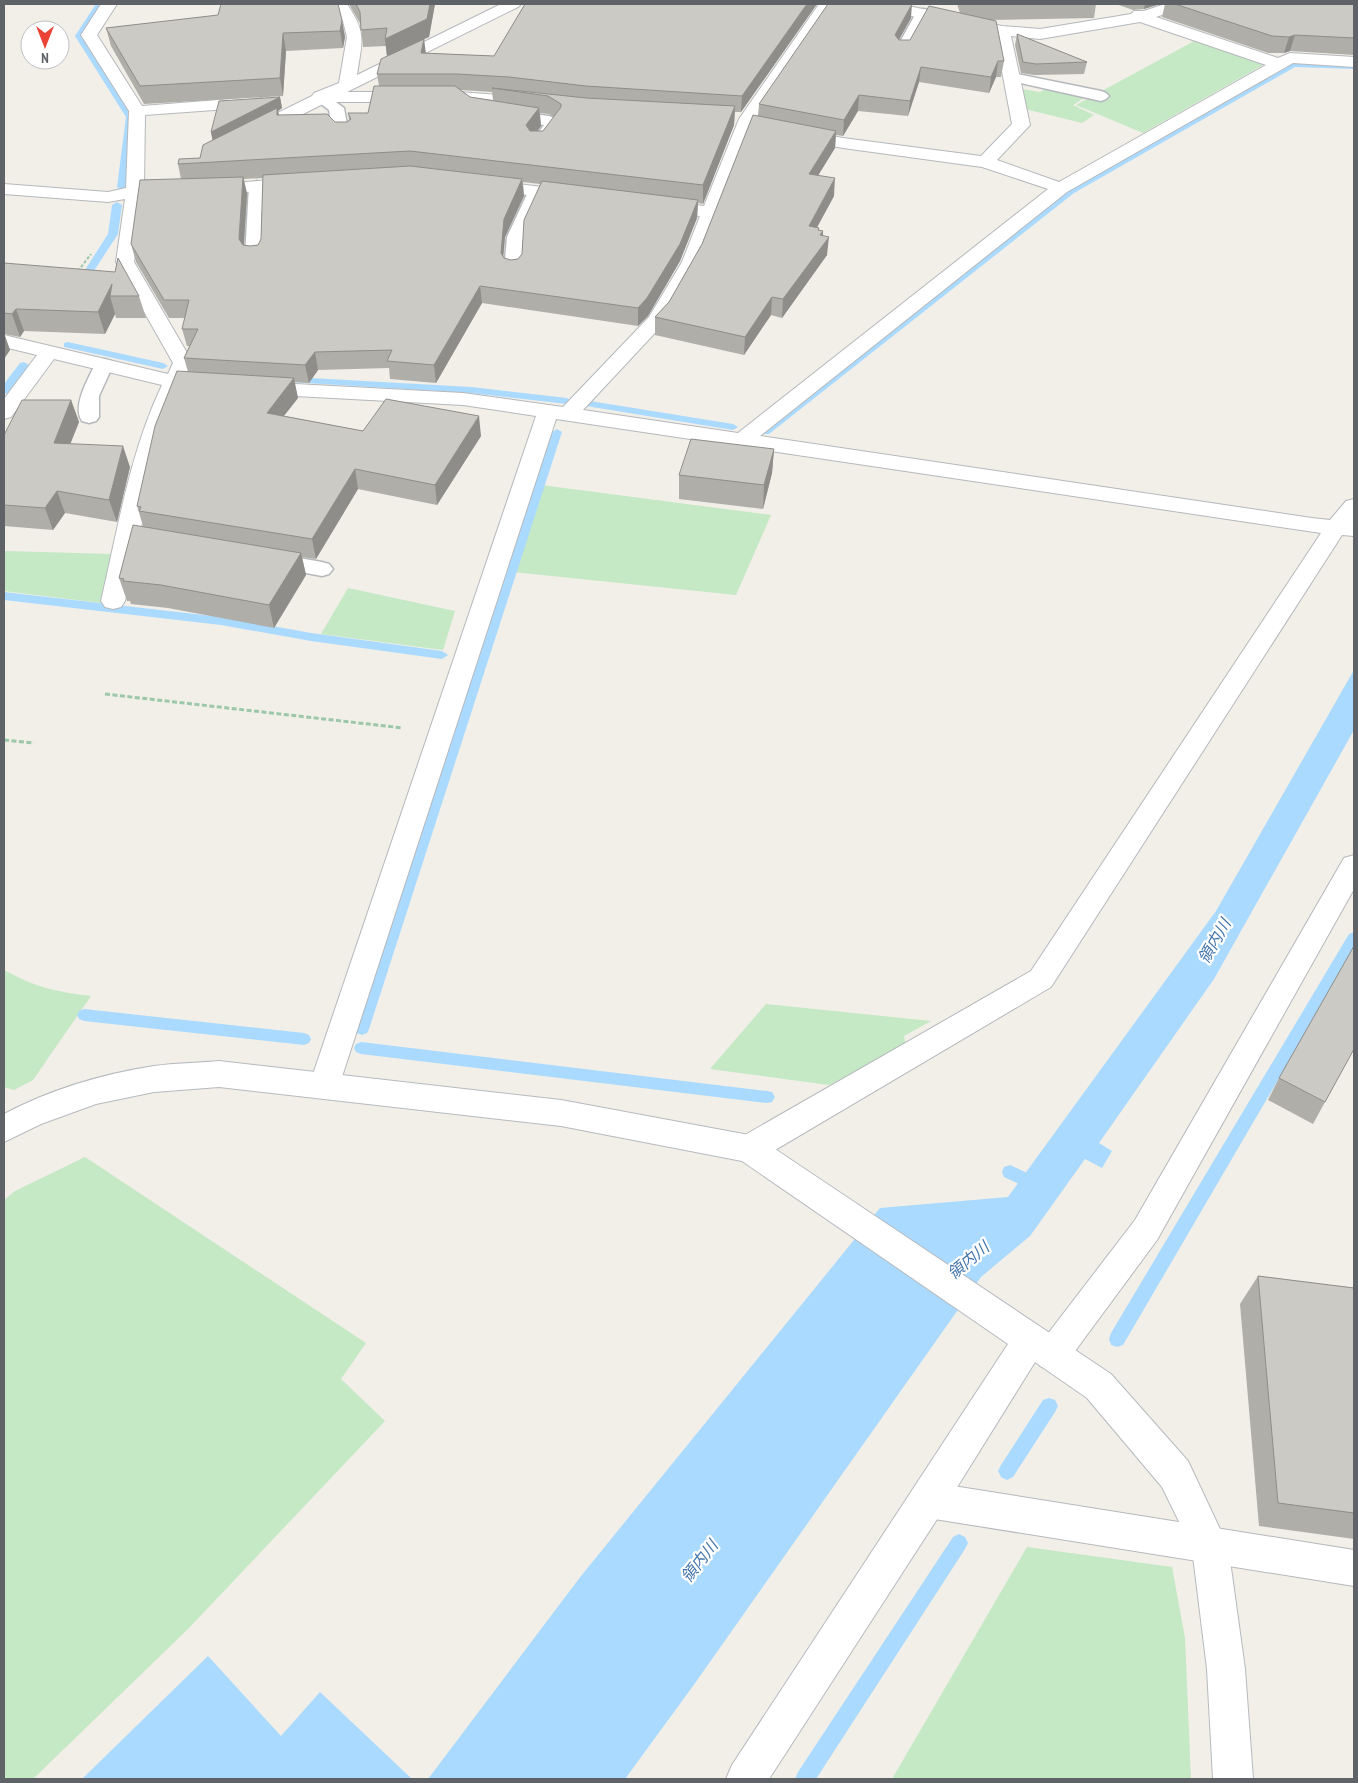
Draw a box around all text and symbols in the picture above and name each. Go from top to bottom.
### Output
north arrow [20,20,70,70]
text: N [41,49,49,67]
water label: 領内川 [1193,913,1236,967]
water label: 領内川 [943,1236,994,1283]
water label: 領内川 [676,1534,723,1586]

